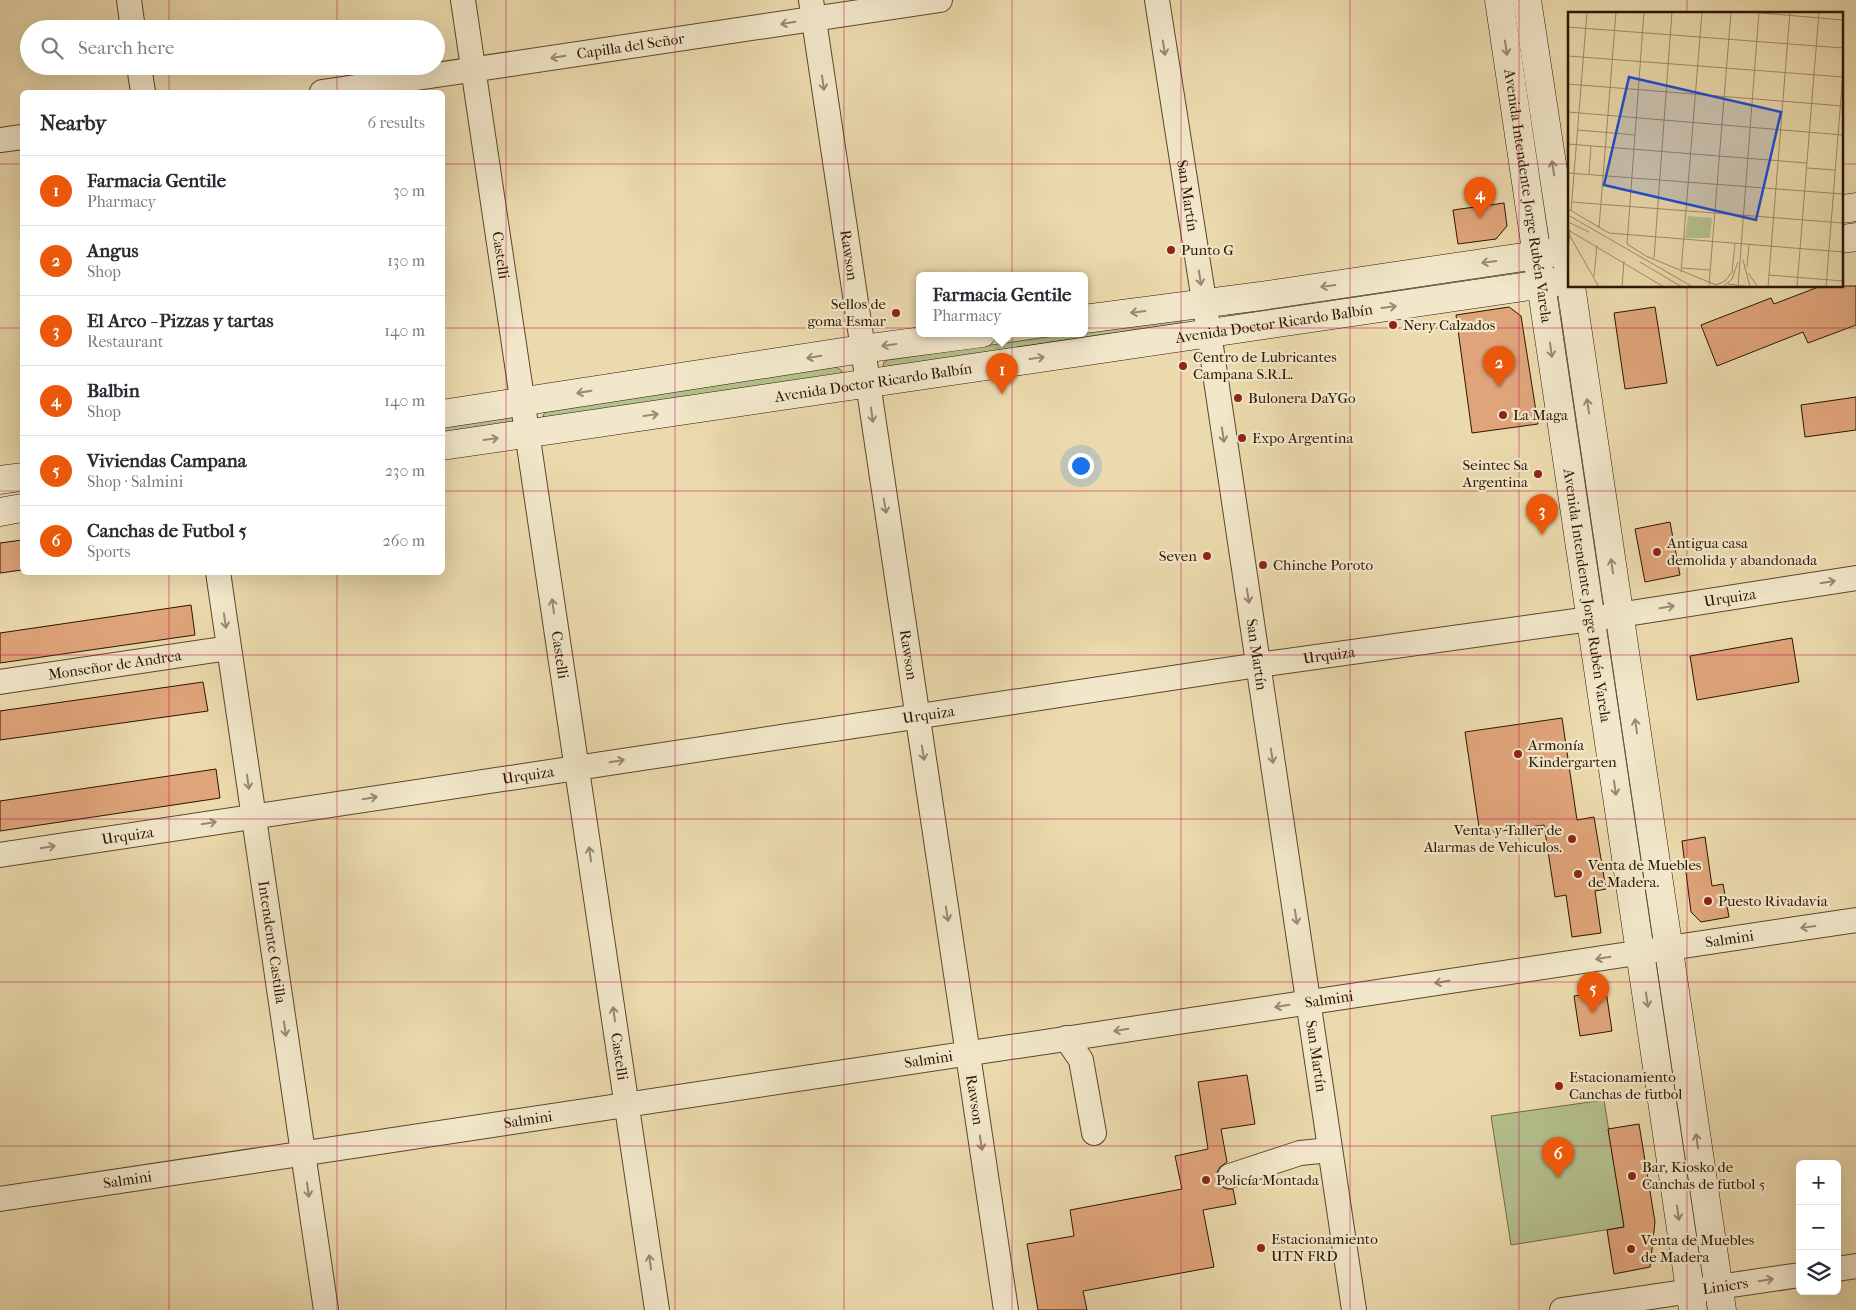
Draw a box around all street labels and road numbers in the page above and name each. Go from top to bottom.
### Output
street label: Capilla del Señor [576,29,686,63]
street label: Avenida Intendente Jorge Rubén Varela [1500,67,1556,325]
street label: San Martín [1173,159,1202,233]
street label: Rawson [836,229,862,282]
street label: Castelli [488,230,513,281]
street label: Avenida Doctor Ricardo Balbín [1173,300,1374,347]
street label: Avenida Doctor Ricardo Balbín [772,359,974,406]
street label: Avenida Intendente Jorge Rubén Varela [1559,466,1615,725]
street label: Urquiza [1703,585,1758,611]
street label: San Martín [1242,617,1271,692]
street label: Rawson [896,628,921,681]
street label: Castelli [548,630,572,681]
street label: Urquiza [1302,643,1357,668]
street label: Monseñor de Andrea [47,646,184,684]
street label: Urquiza [901,702,957,728]
street label: Urquiza [501,762,556,788]
street label: Urquiza [100,823,156,849]
street label: Intendente Castilla [254,880,290,1006]
street label: Salmini [1704,926,1756,952]
street label: Salmini [1304,987,1355,1012]
street label: San Martín [1302,1019,1331,1093]
street label: Castelli [607,1031,632,1082]
street label: Salmini [903,1047,955,1072]
street label: Rawson [962,1073,987,1127]
street label: Salmini [503,1107,554,1132]
street label: Salmini [102,1167,154,1192]
street label: Liniers [1701,1274,1750,1298]

